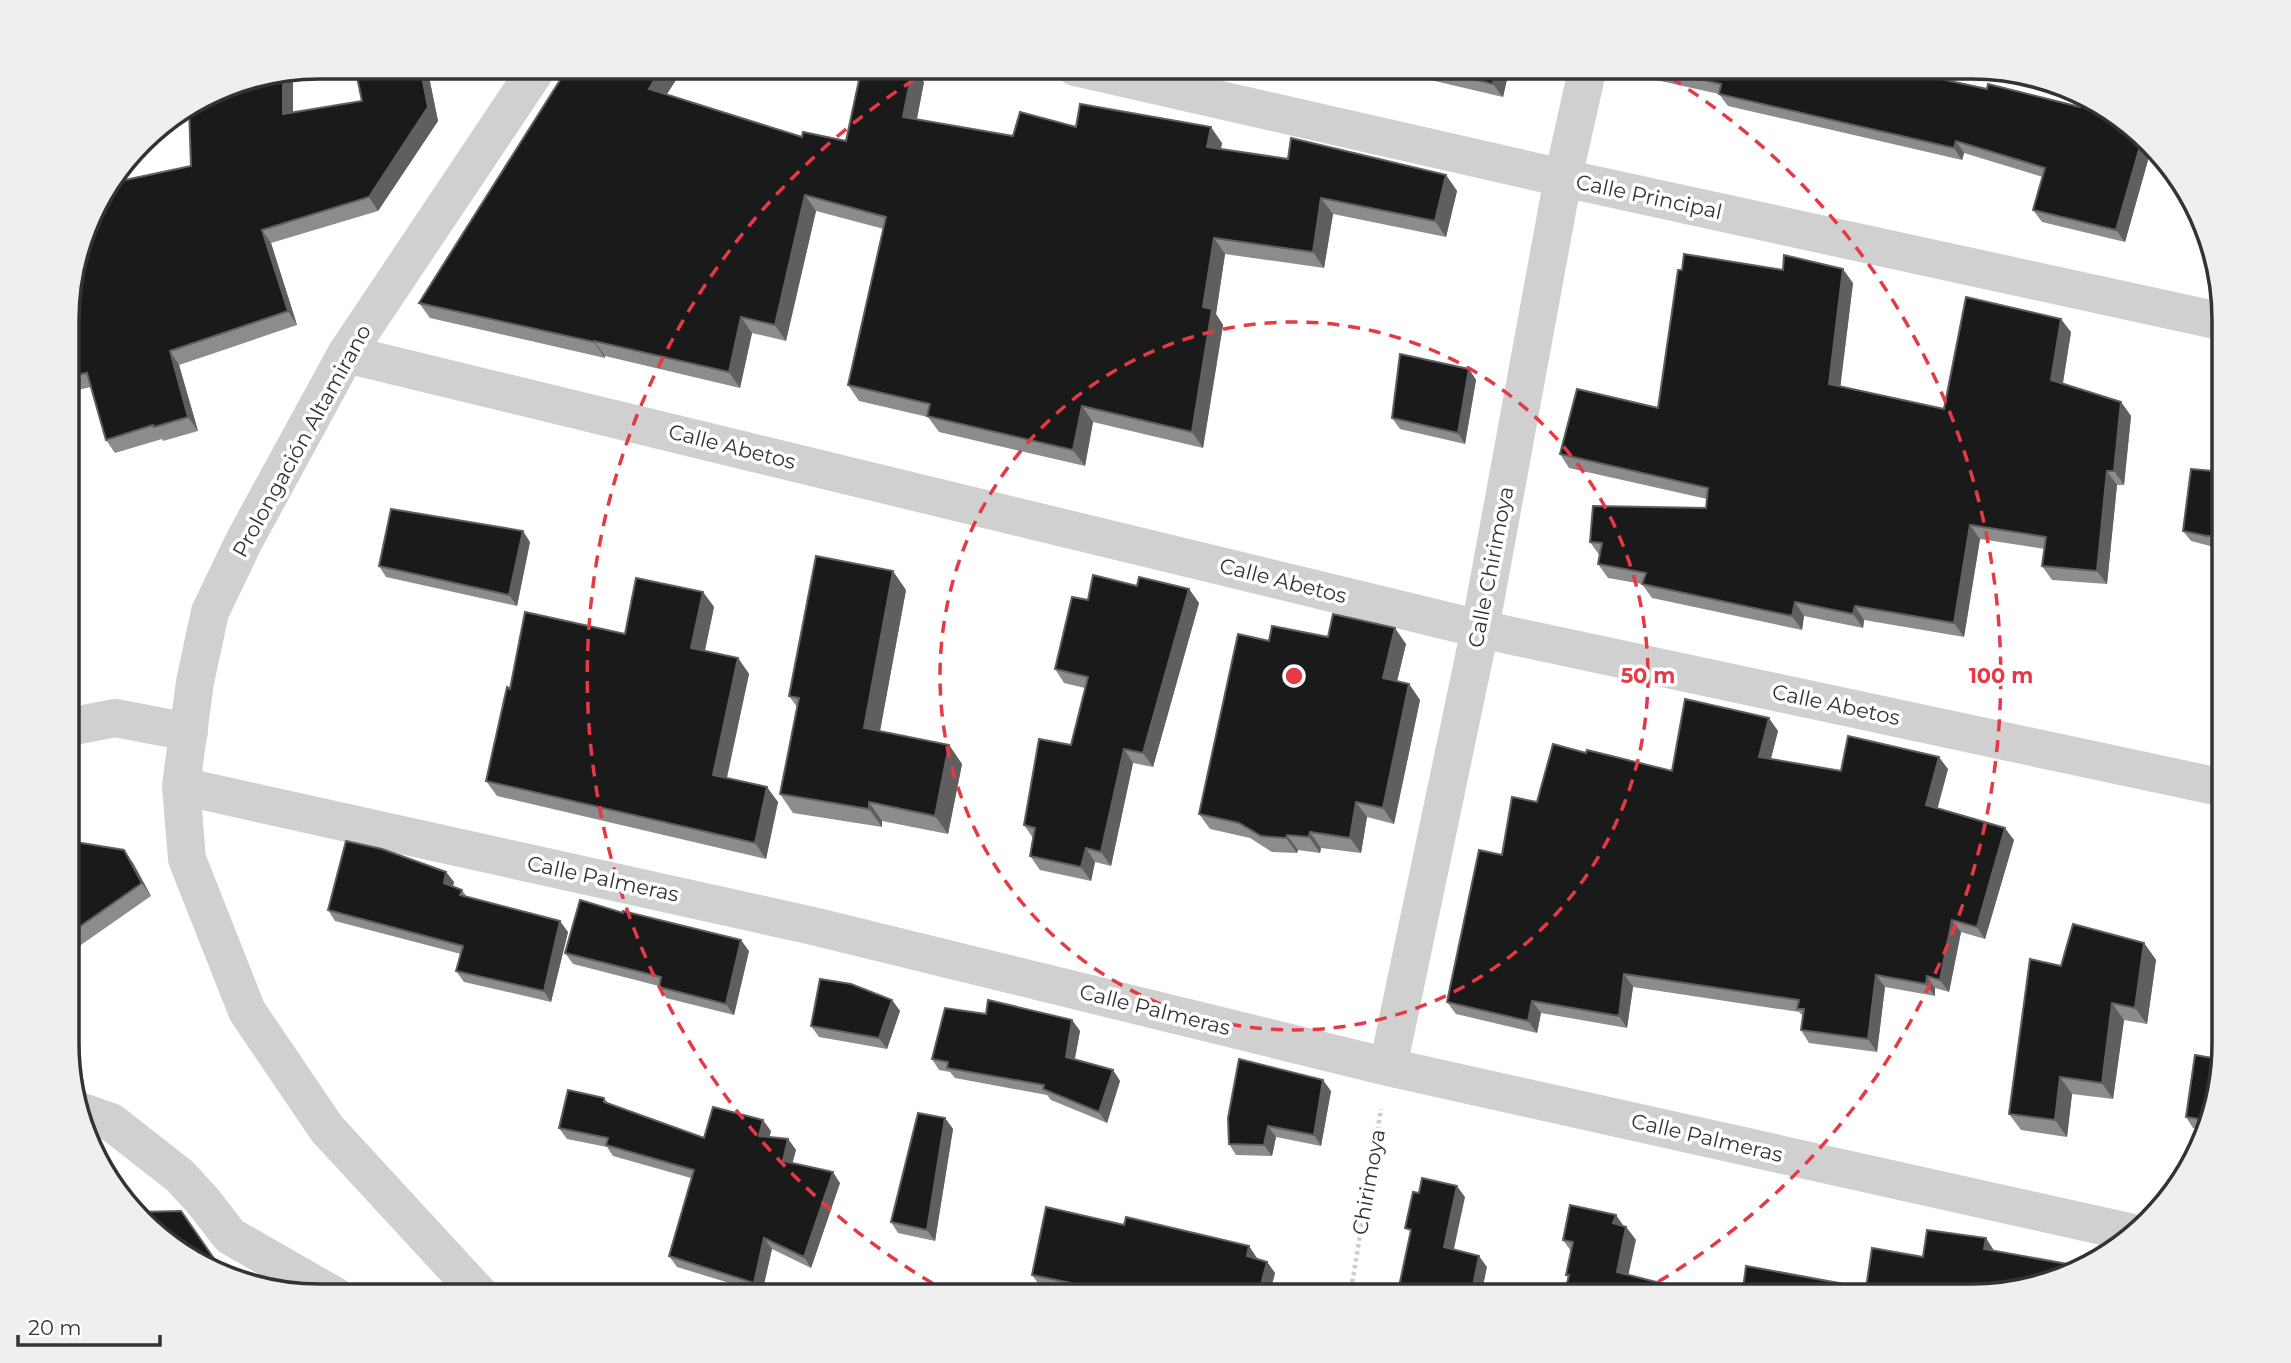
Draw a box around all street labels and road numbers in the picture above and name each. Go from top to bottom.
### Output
street label: Calle Principal [1574,169,1724,224]
street label: Prolongación Altamirano [227,320,376,561]
street label: Calle Abetos [666,419,798,474]
street label: Calle Chirimoya [1463,484,1518,650]
street label: Calle Abetos [1217,553,1349,608]
street label: Calle Abetos [1770,679,1902,730]
street label: Calle Palmeras [525,850,681,907]
street label: Calle Palmeras [1077,979,1233,1040]
street label: Calle Palmeras [1629,1108,1785,1167]
street label: Chirimoya [1347,1127,1390,1237]

